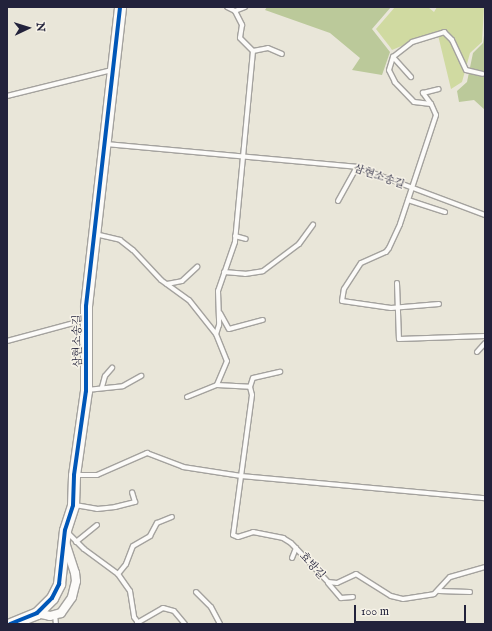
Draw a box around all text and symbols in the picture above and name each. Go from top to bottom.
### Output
north arrow [8,8,48,48]
text: N [33,22,47,32]
street label: 삼현소송길 [352,162,406,192]
street label: 삼현소송길 [71,314,85,368]
street label: 효방길 [296,550,328,582]
scale bar [356,597,468,623]
text: 100 m [361,604,389,619]

